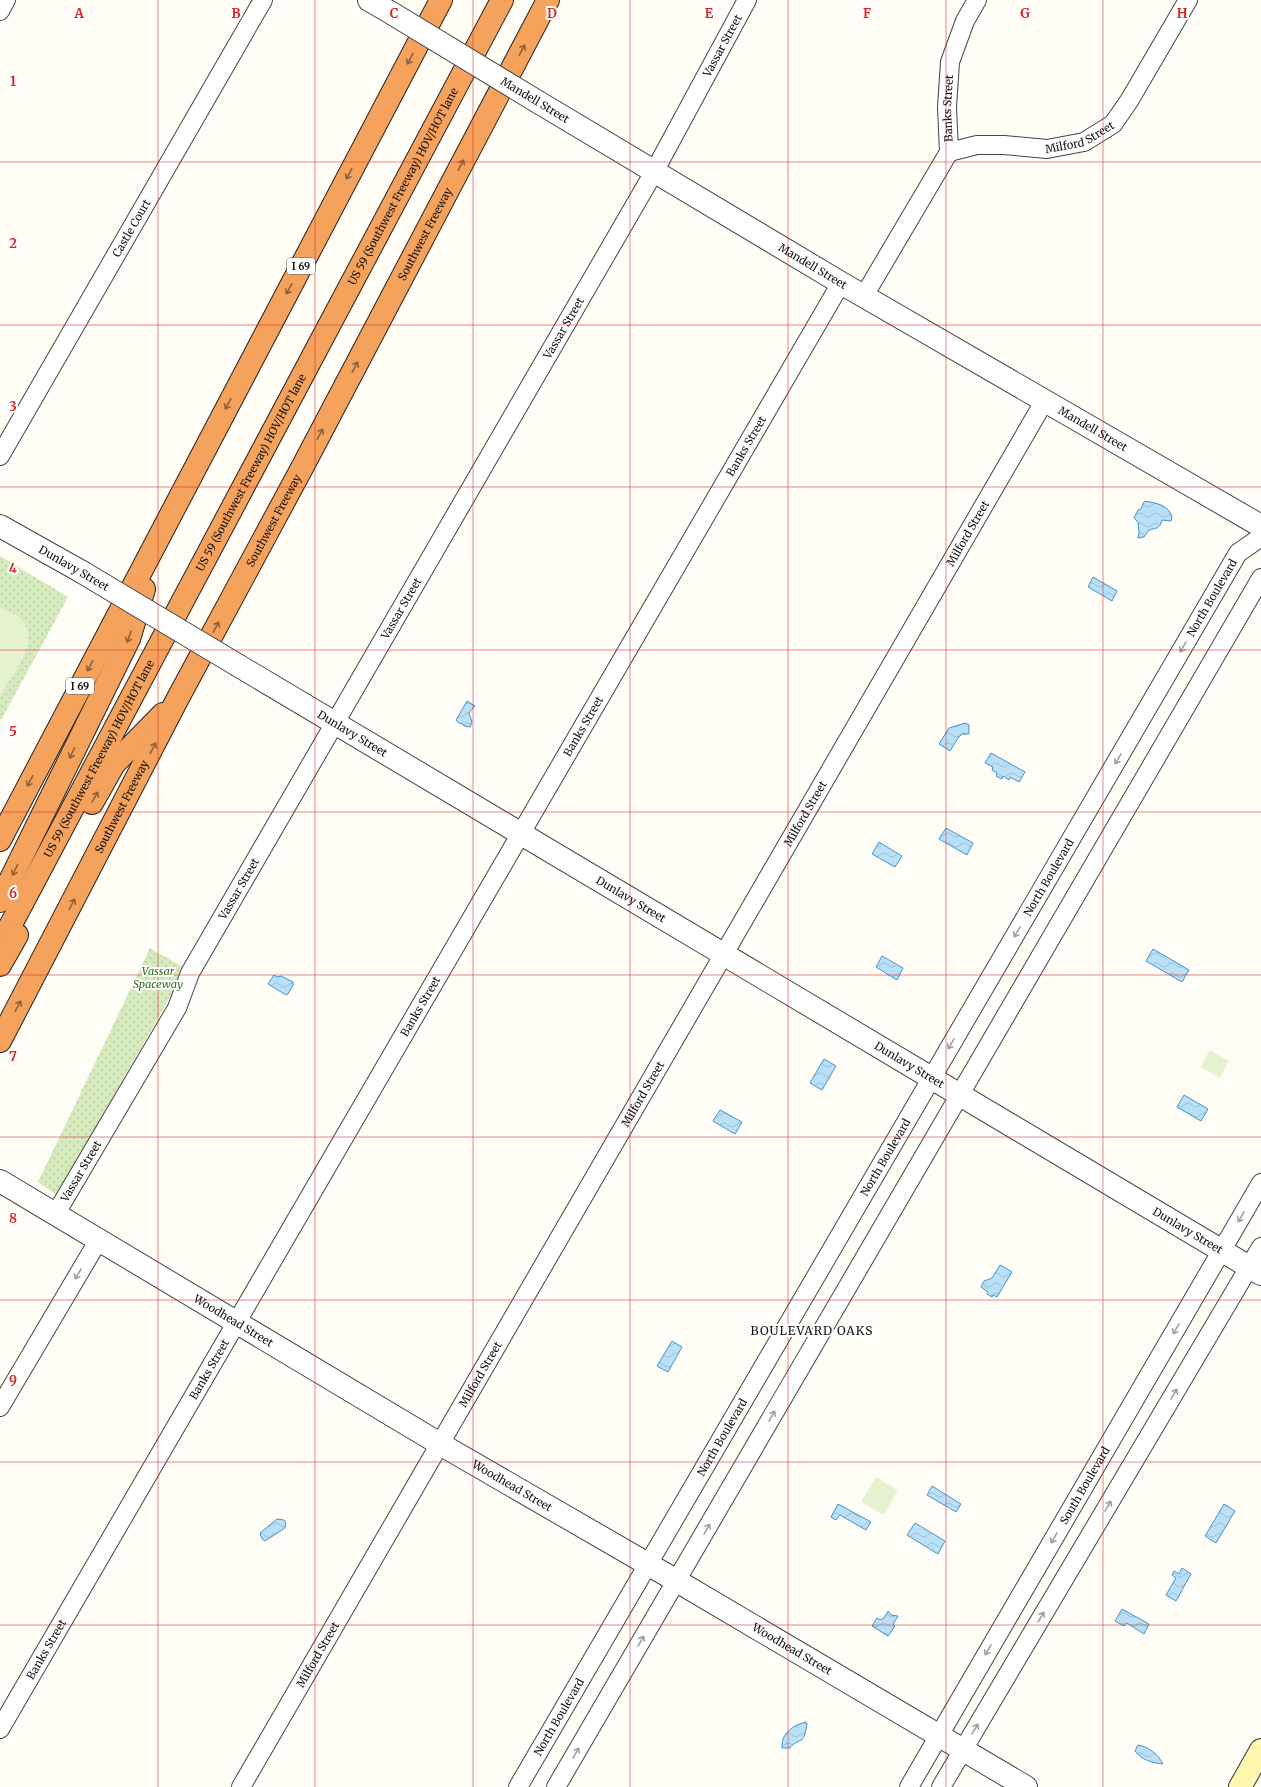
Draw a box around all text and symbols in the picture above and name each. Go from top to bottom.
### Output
text: A [73,5,84,22]
text: B [231,5,241,22]
text: C [390,5,399,22]
text: D [547,5,557,22]
text: E [705,5,714,22]
text: F [863,5,871,22]
text: G [1020,5,1030,22]
text: H [1177,5,1188,22]
street label: Vassar Street [699,11,745,80]
one-way arrow [518,44,526,56]
one-way arrow [406,53,413,65]
text: 1 [10,73,16,90]
street label: Banks Street [940,73,956,142]
street label: Mandell Street [498,74,572,126]
street label: US 59 (Southwest Freeway) HOV/HOT lane [345,86,461,288]
street label: Milford Street [1044,118,1117,156]
one-way arrow [458,159,465,171]
one-way arrow [345,168,352,180]
street label: Southwest Freeway [395,186,455,282]
street label: Castle Court [109,196,154,260]
text: 2 [9,235,17,252]
street label: Mandell Street [776,240,850,292]
road number: I 69 [287,258,315,274]
one-way arrow [284,283,292,295]
street label: Vassar Street [540,294,587,362]
one-way arrow [352,361,359,373]
street label: US 59 (Southwest Freeway) HOV/HOT lane [193,372,309,574]
text: 3 [9,398,17,415]
one-way arrow [224,398,231,410]
street label: Mandell Street [1056,403,1131,455]
street label: Banks Street [723,413,769,479]
one-way arrow [317,428,324,440]
street label: Southwest Freeway [244,472,304,568]
street label: Milford Street [943,497,993,569]
street label: Dunlavy Street [36,542,112,594]
street label: North Boulevard [1184,556,1240,639]
text: 4 [9,560,18,577]
street label: Vassar Street [377,575,425,642]
one-way arrow [213,621,221,633]
one-way arrow [125,630,133,642]
one-way arrow [1178,641,1186,653]
street label: US 59 (Southwest Freeway) HOV/HOT lane [41,658,157,860]
one-way arrow [86,660,94,672]
road number: I 69 [66,678,94,694]
street label: Banks Street [560,693,607,759]
street label: Dunlavy Street [315,707,391,760]
text: 5 [9,723,17,740]
one-way arrow [150,742,157,754]
one-way arrow [68,747,76,759]
one-way arrow [1113,753,1121,765]
street label: Southwest Freeway [93,758,151,856]
one-way arrow [26,775,34,787]
street label: Milford Street [781,778,830,849]
one-way arrow [92,792,100,804]
street label: North Boulevard [1021,836,1077,919]
street label: Vassar Street [215,855,262,923]
one-way arrow [11,864,18,876]
street label: Dunlavy Street [593,873,669,926]
text: 6 [9,885,17,902]
one-way arrow [69,898,76,910]
one-way arrow [1012,926,1020,938]
park label: Vassar Spaceway [133,964,183,991]
street label: Banks Street [397,973,444,1039]
one-way arrow [15,1000,22,1012]
one-way arrow [947,1038,955,1050]
street label: Dunlavy Street [872,1039,947,1091]
text: 7 [9,1048,17,1065]
street label: Milford Street [618,1058,668,1129]
street label: North Boulevard [857,1116,914,1199]
street label: Vassar Street [57,1137,105,1205]
street label: Dunlavy Street [1150,1204,1226,1257]
text: 8 [9,1210,17,1227]
one-way arrow [1237,1211,1245,1223]
one-way arrow [74,1268,82,1280]
street label: Woodhead Street [190,1291,276,1350]
district label: BOULEVARD OAKS [751,1323,873,1338]
one-way arrow [1171,1323,1179,1335]
street label: Banks Street [186,1336,232,1402]
street label: Milford Street [456,1338,505,1410]
text: 9 [9,1372,17,1389]
one-way arrow [1170,1388,1178,1400]
street label: North Boulevard [694,1396,750,1478]
one-way arrow [769,1411,777,1423]
street label: South Boulevard [1057,1444,1113,1527]
street label: Woodhead Street [469,1457,555,1515]
one-way arrow [1104,1500,1112,1512]
one-way arrow [703,1523,711,1535]
one-way arrow [1049,1532,1057,1544]
one-way arrow [1038,1611,1046,1623]
street label: Banks Street [23,1616,70,1682]
street label: Milford Street [293,1619,343,1690]
street label: Woodhead Street [749,1619,835,1678]
one-way arrow [638,1635,646,1647]
one-way arrow [984,1644,992,1656]
street label: North Boulevard [531,1675,587,1758]
one-way arrow [971,1723,979,1735]
one-way arrow [572,1747,580,1759]

